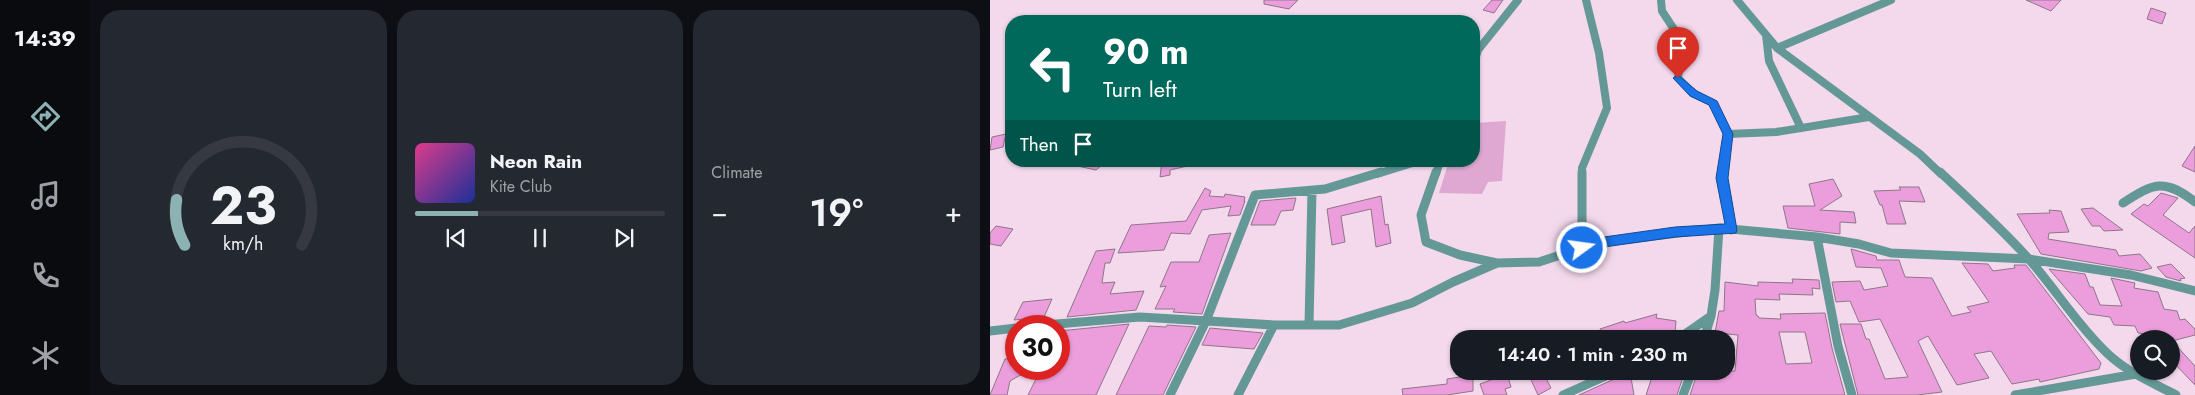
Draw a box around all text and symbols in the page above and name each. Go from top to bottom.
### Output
text: 14:39 [14,22,76,54]
text: 90 m [1103,27,1189,77]
pin [1657,27,1699,78]
icon: arrive [1664,34,1692,62]
icon: left [1020,35,1085,100]
text: Turn left [1103,73,1177,105]
icon: directions [28,99,63,134]
icon: arrive [1069,130,1097,158]
text: Then [1020,131,1059,158]
text: Neon Rain [490,148,582,175]
text: Climate [711,161,762,184]
text: 23 [210,168,277,244]
text: Kite Club [490,175,552,198]
icon: music [28,178,63,213]
text: 19° [809,185,863,240]
text: − [711,192,728,233]
text: + [945,192,962,233]
position arrow [1555,221,1607,273]
icon: previous [442,224,470,252]
icon: pause [526,224,554,252]
icon: next [610,224,638,252]
text: km/h [223,231,264,257]
icon: phone [28,258,63,293]
speed limit sign: 30 [1005,315,1070,380]
map controls [2130,330,2180,380]
button: search [2130,330,2180,380]
icon: climate [28,338,63,373]
text: 14:40 · 1 min · 230 m [1497,341,1688,368]

